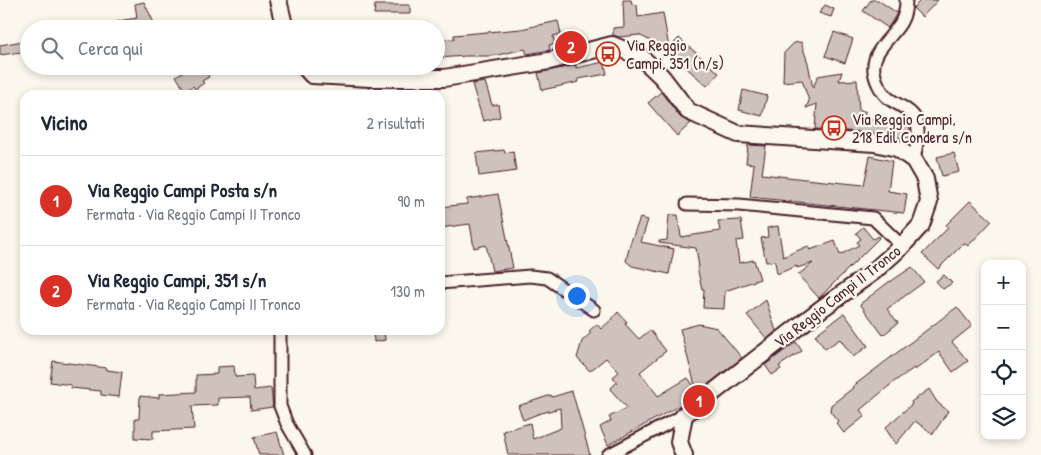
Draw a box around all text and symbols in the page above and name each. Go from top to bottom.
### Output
search box [20,20,445,75]
pin: 2 [555,28,587,66]
icon: search [38,34,66,62]
place label: Via Reggio Campi, 351 (n/s) [626,34,724,74]
text: Cerca qui [78,35,143,61]
bus stop icon: Via Reggio Campi, 351 (n/s) [595,41,621,67]
text: Vicino [40,108,87,137]
place label: Via Reggio Campi, 218 Edil Condera s/n [852,108,972,148]
text: 2 risultati [366,112,425,134]
bus stop icon: Via Reggio Campi, 218 Edil Condera s/n [821,115,847,141]
text: Via Reggio Campi Posta s/n [87,177,277,203]
text: 1 [53,190,59,212]
text: 90 m [397,190,425,212]
text: Fermata · Via Reggio Campi II Tronco [87,203,300,225]
street label: Via Reggio Campi II Tronco [769,239,905,352]
map controls [981,260,1026,440]
button: + [981,260,1026,305]
text: Via Reggio Campi, 351 s/n [87,267,266,293]
text: 2 [52,280,60,302]
text: 130 m [390,280,425,302]
your location [564,283,590,309]
text: Fermata · Via Reggio Campi II Tronco [87,293,300,315]
button: − [981,305,1026,350]
button: locate [981,350,1026,395]
pin: 1 [683,382,715,420]
button: layers [981,395,1026,440]

